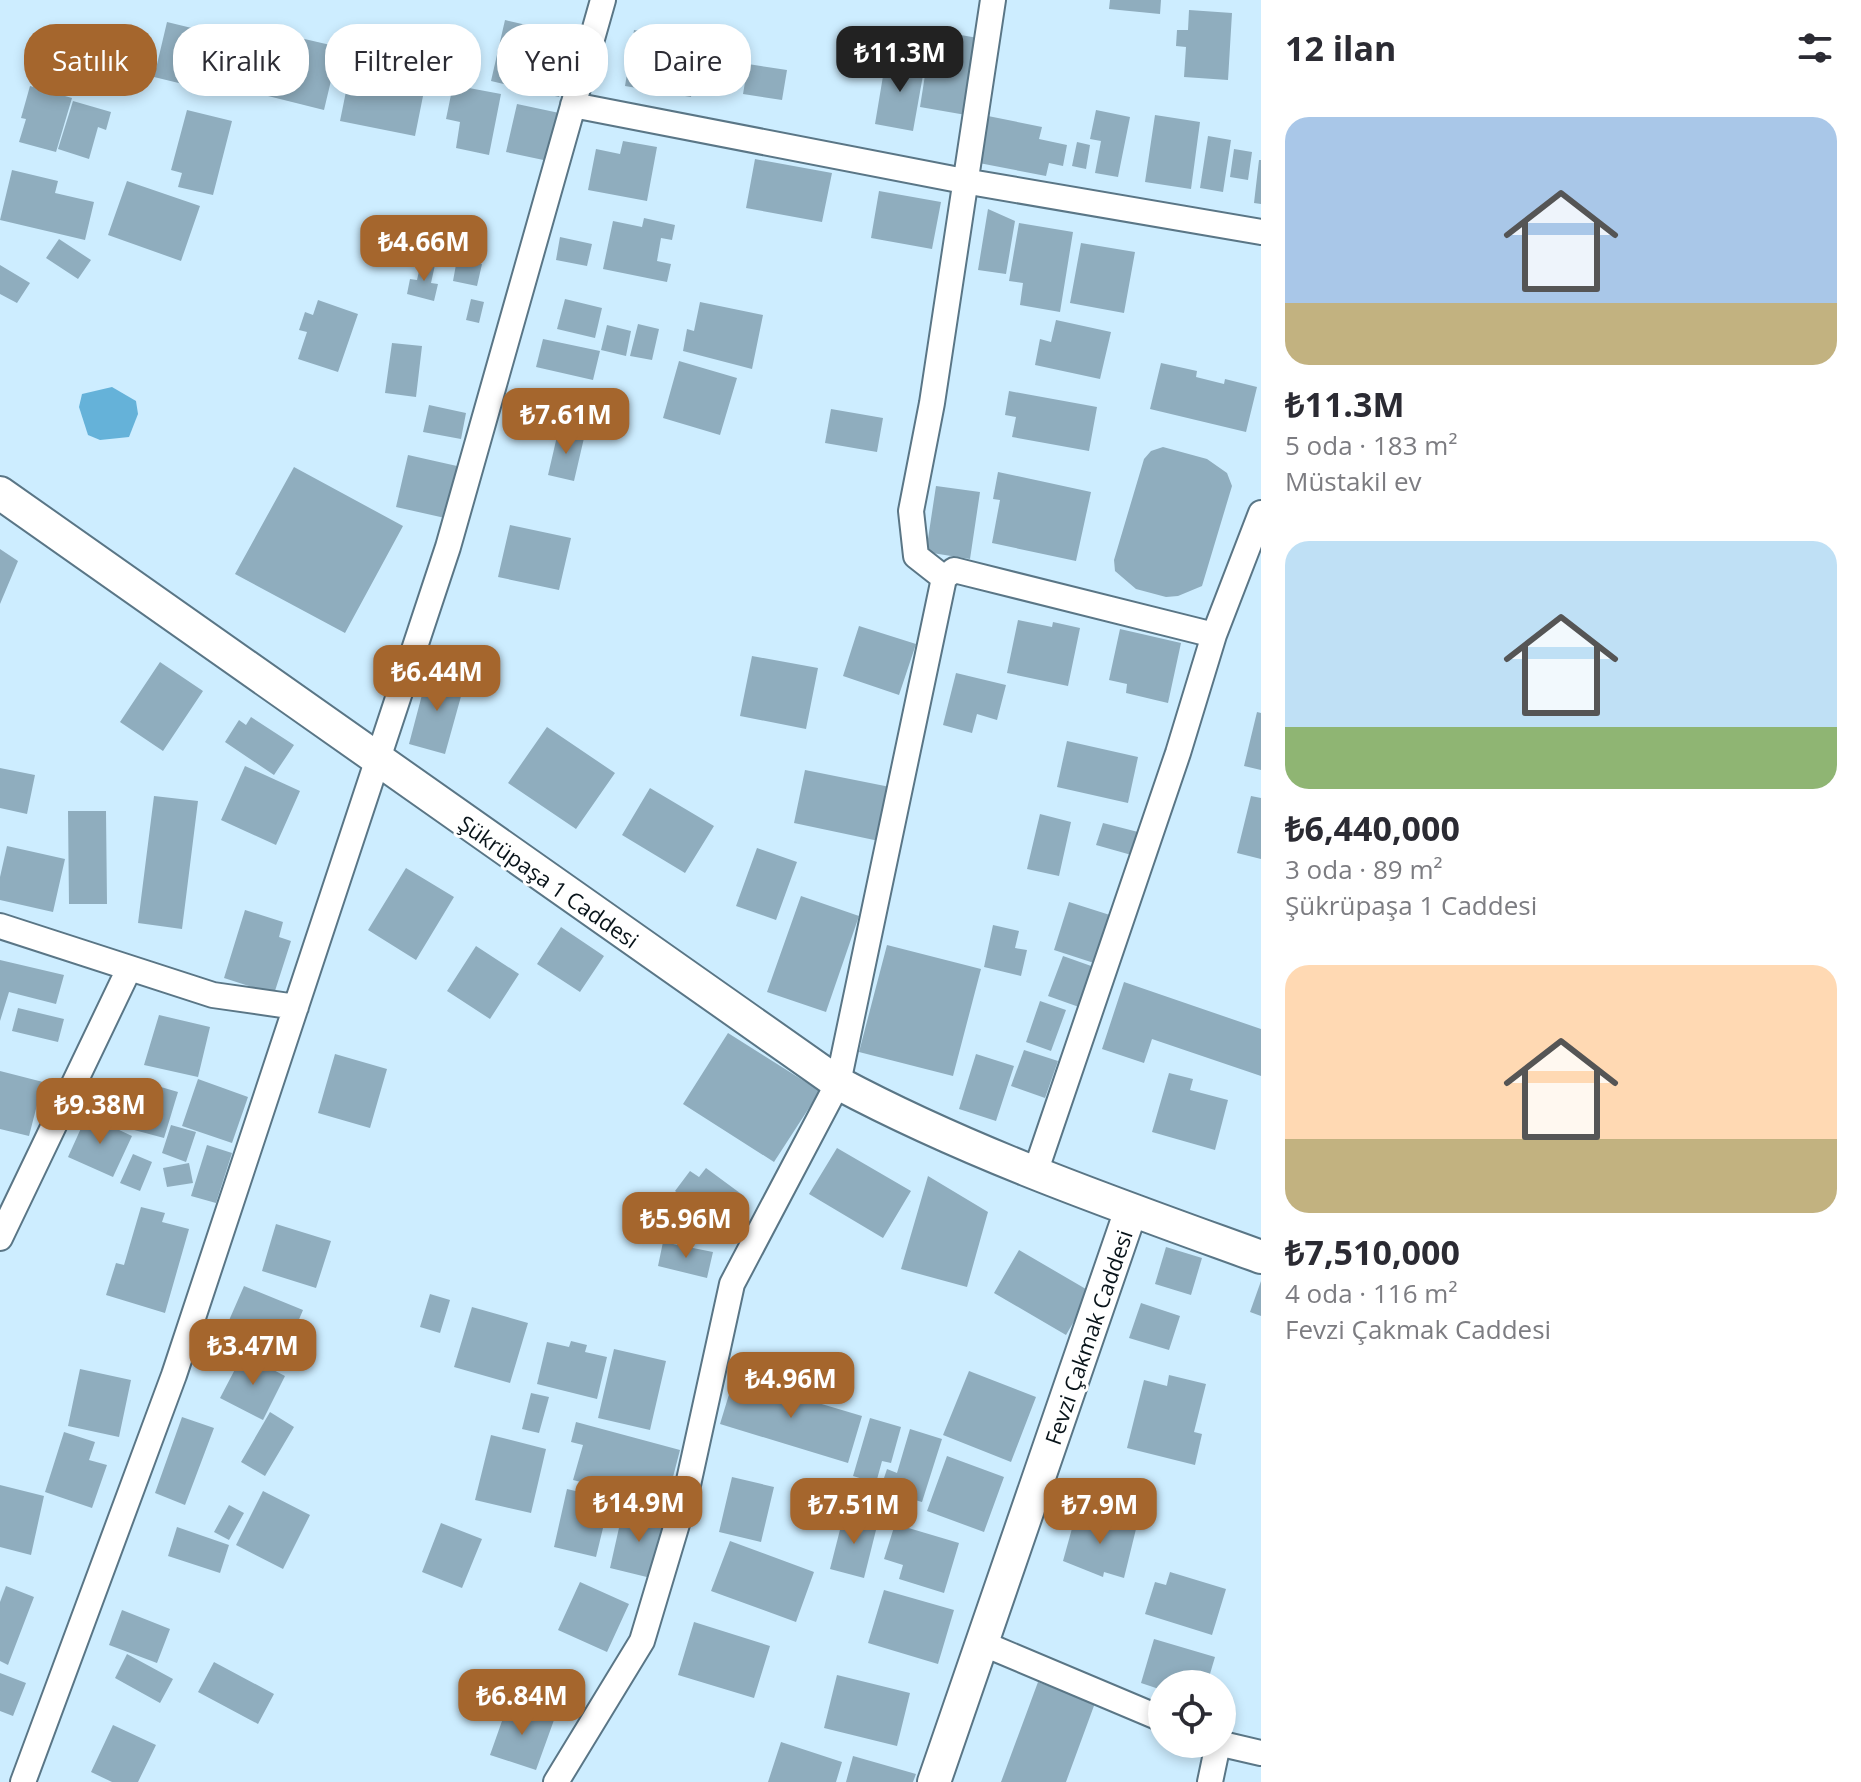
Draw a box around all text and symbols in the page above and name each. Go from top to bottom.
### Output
chip: Satılık [24,24,157,96]
chip: Kiralık [173,24,309,96]
chip: Filtreler [325,24,481,96]
chip: Yeni [497,24,608,96]
chip: Daire [624,24,751,96]
text: 12 ilan [1285,25,1396,71]
pin: ₺11.3M [835,26,965,94]
icon: filters [1793,26,1837,70]
text: ₺11.3M [854,34,946,70]
icon: home [1489,169,1633,313]
pin: ₺4.66M [359,215,489,283]
text: ₺4.66M [378,223,470,259]
text: ₺11.3M [1285,381,1405,427]
pin: ₺7.61M [501,388,631,456]
text: ₺7.61M [520,396,612,432]
text: 5 oda · 183 m² [1285,427,1457,463]
text: Müstakil ev [1285,463,1422,499]
icon: home [1489,593,1633,737]
pin: ₺6.44M [372,645,502,713]
text: ₺6.44M [391,653,483,689]
text: ₺6,440,000 [1285,805,1460,851]
street label: Şükrüpaşa 1 Caddesi [453,808,645,954]
text: 3 oda · 89 m² [1285,851,1443,887]
text: Şükrüpaşa 1 Caddesi [1285,887,1537,923]
icon: home [1489,1017,1633,1161]
pin: ₺9.38M [35,1078,165,1146]
text: ₺9.38M [54,1086,146,1122]
pin: ₺5.96M [621,1192,751,1260]
text: ₺5.96M [640,1200,732,1236]
street label: Fevzi Çakmak Caddesi [1037,1226,1139,1448]
text: ₺7,510,000 [1285,1229,1460,1275]
text: 4 oda · 116 m² [1285,1275,1457,1311]
text: Fevzi Çakmak Caddesi [1285,1311,1551,1347]
pin: ₺3.47M [188,1319,318,1387]
text: ₺3.47M [207,1327,299,1363]
pin: ₺4.96M [726,1352,856,1420]
text: ₺4.96M [745,1360,837,1396]
pin: ₺14.9M [574,1476,704,1544]
pin: ₺7.51M [789,1478,919,1546]
pin: ₺7.9M [1044,1478,1156,1546]
text: ₺14.9M [593,1484,685,1520]
text: ₺7.51M [808,1486,900,1522]
text: ₺7.9M [1062,1486,1138,1522]
pin: ₺6.84M [457,1669,587,1737]
map controls [1148,1670,1236,1758]
button: locate [1148,1670,1236,1758]
text: ₺6.84M [476,1677,568,1713]

